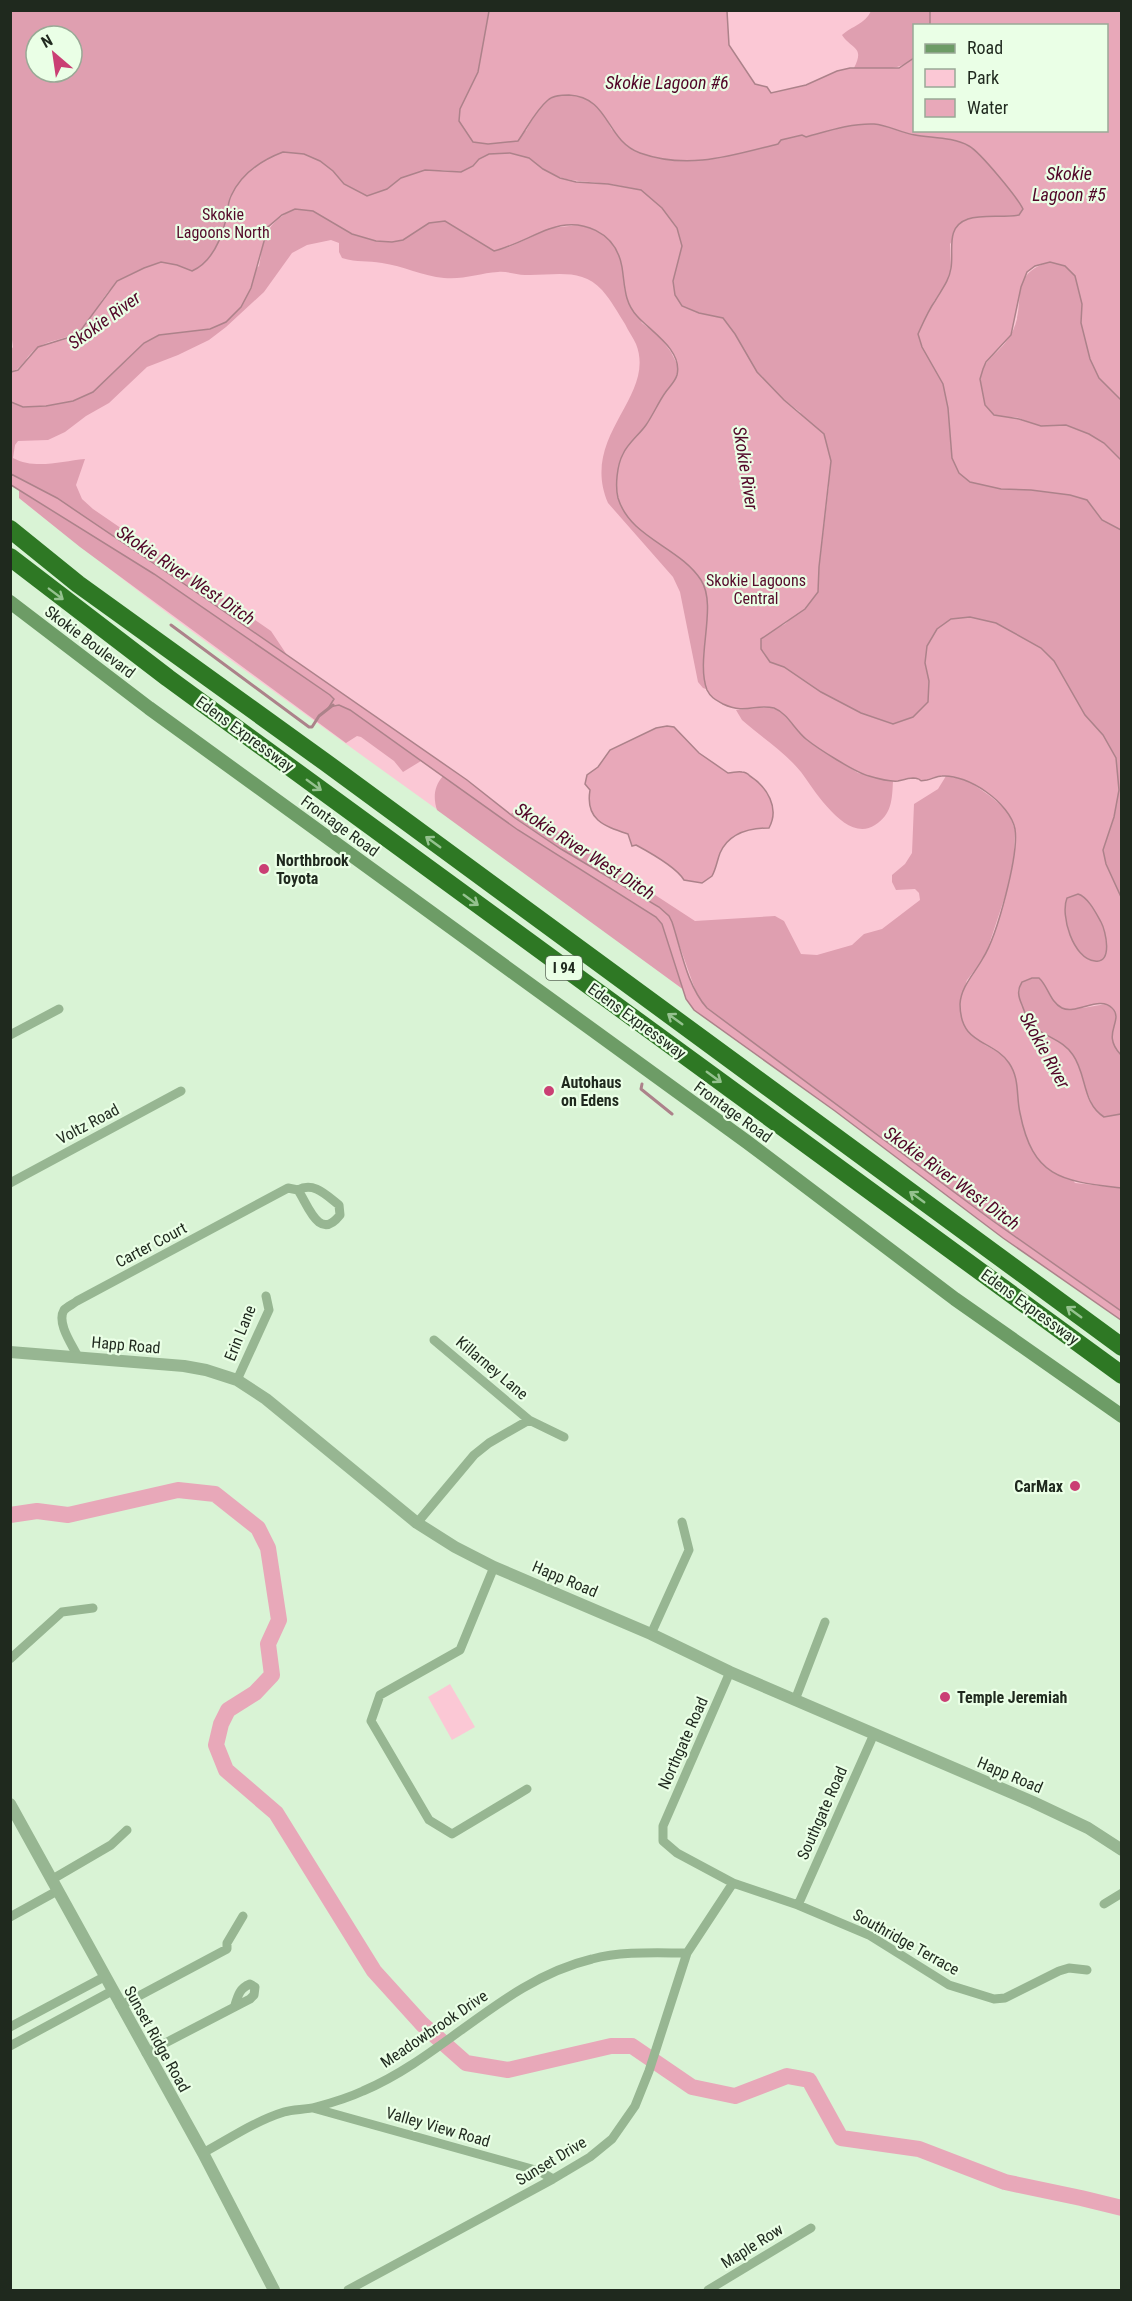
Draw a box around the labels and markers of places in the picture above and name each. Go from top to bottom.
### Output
place label: Northbrook Toyota [276,851,349,888]
marker: Northbrook Toyota [257,862,271,876]
place label: Autohaus on Edens [561,1073,622,1110]
marker: Autohaus on Edens [542,1084,556,1098]
place label: CarMax [1014,1477,1064,1496]
marker: CarMax [1068,1479,1082,1493]
place label: Temple Jeremiah [957,1688,1068,1707]
marker: Temple Jeremiah [938,1690,952,1704]

